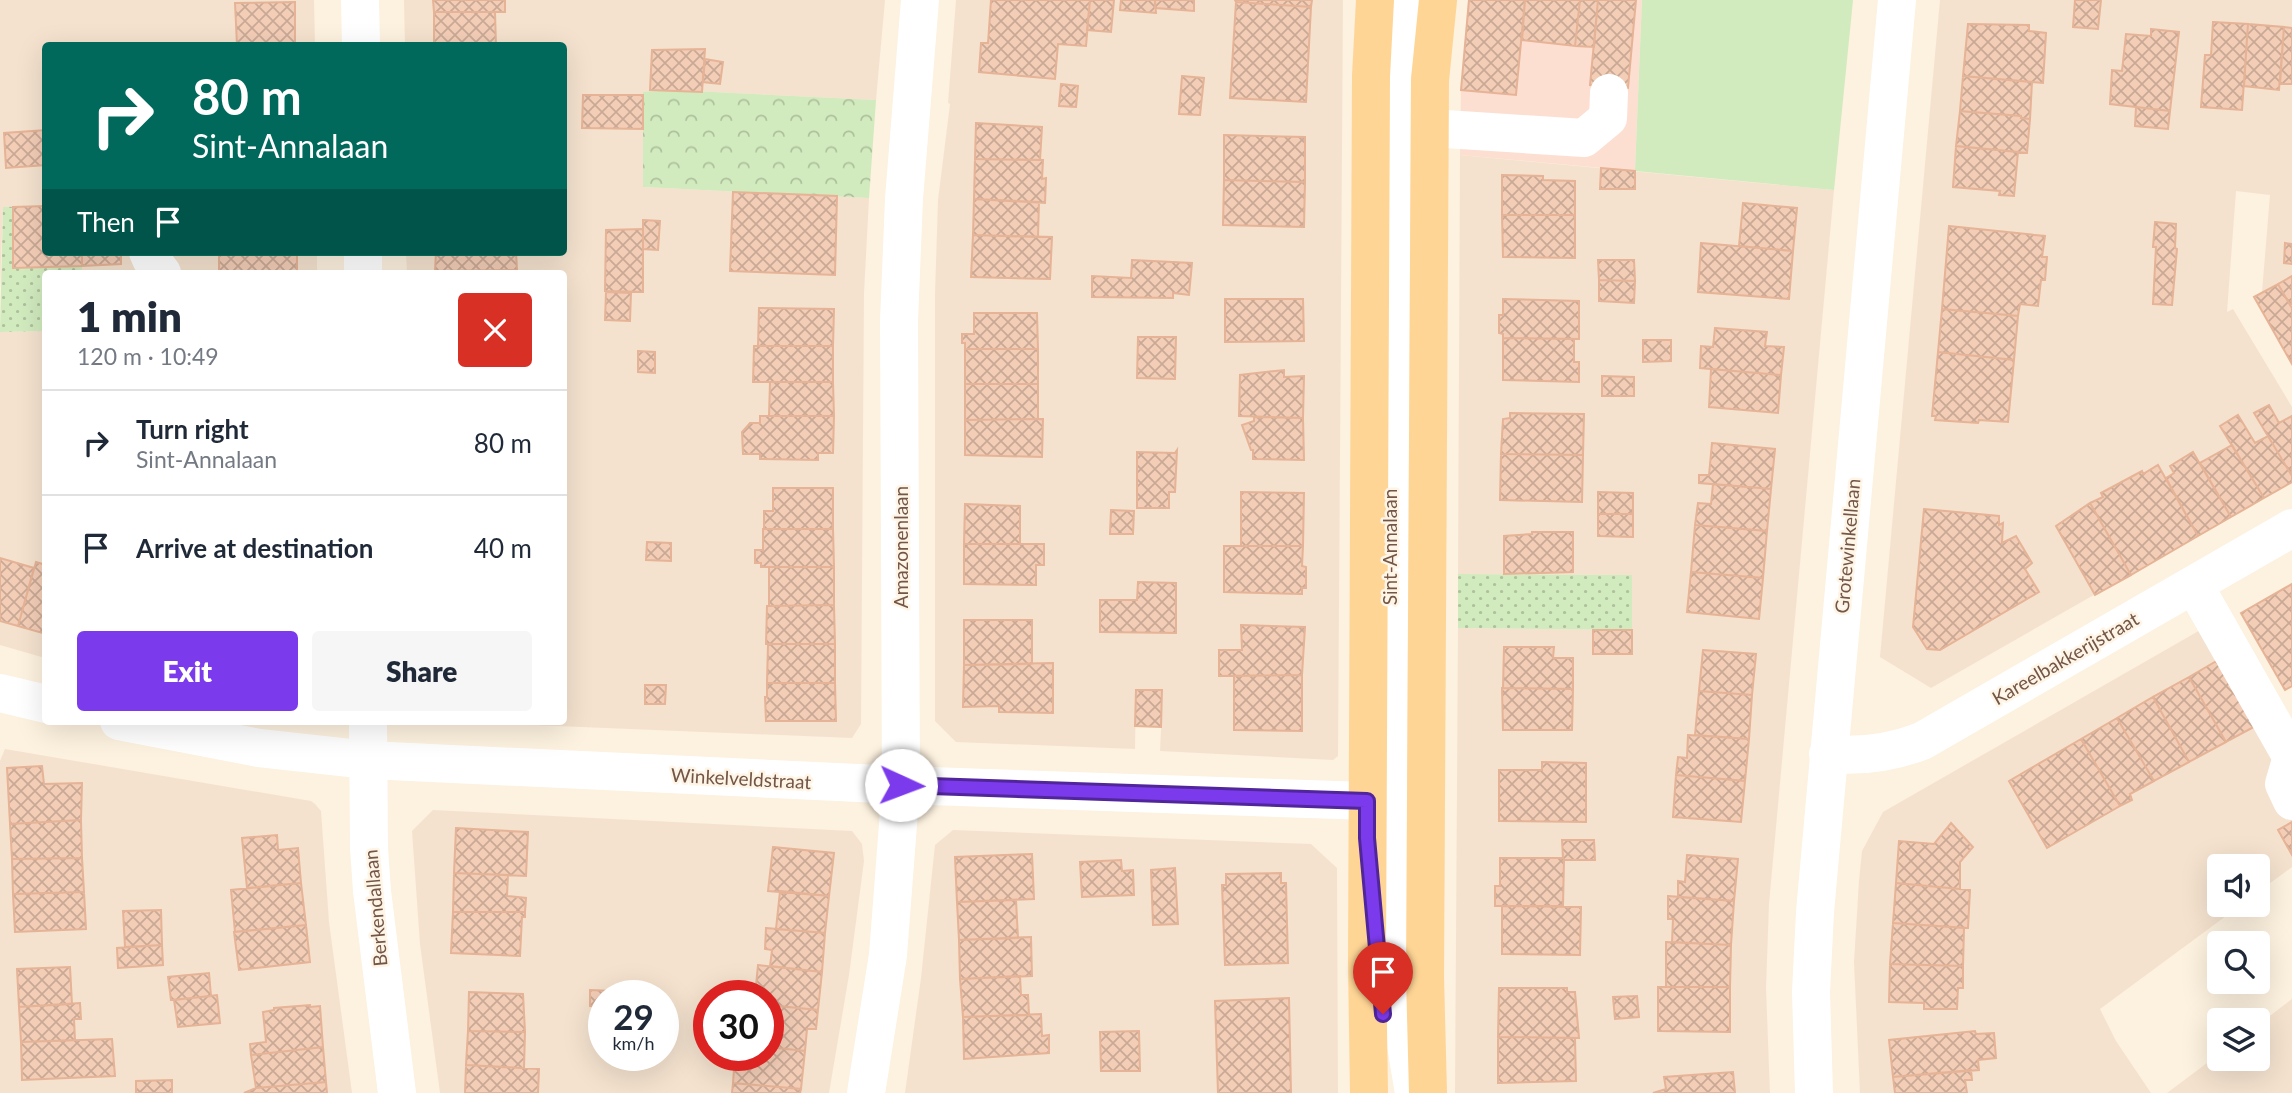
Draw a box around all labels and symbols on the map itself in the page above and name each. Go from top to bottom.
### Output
street label: Grotewinkellaan [1830,478,1864,614]
street label: Amazonenlaan [889,486,912,608]
street label: Sint-Annalaan [1378,489,1401,605]
street label: Kareelbakkerijstraat [1988,607,2143,709]
position arrow [864,748,938,822]
street label: Winkelveldstraat [670,763,812,793]
street label: Berkendallaan [358,849,392,967]
pin [1353,942,1413,1014]
speed limit sign: 30 [693,980,784,1071]

